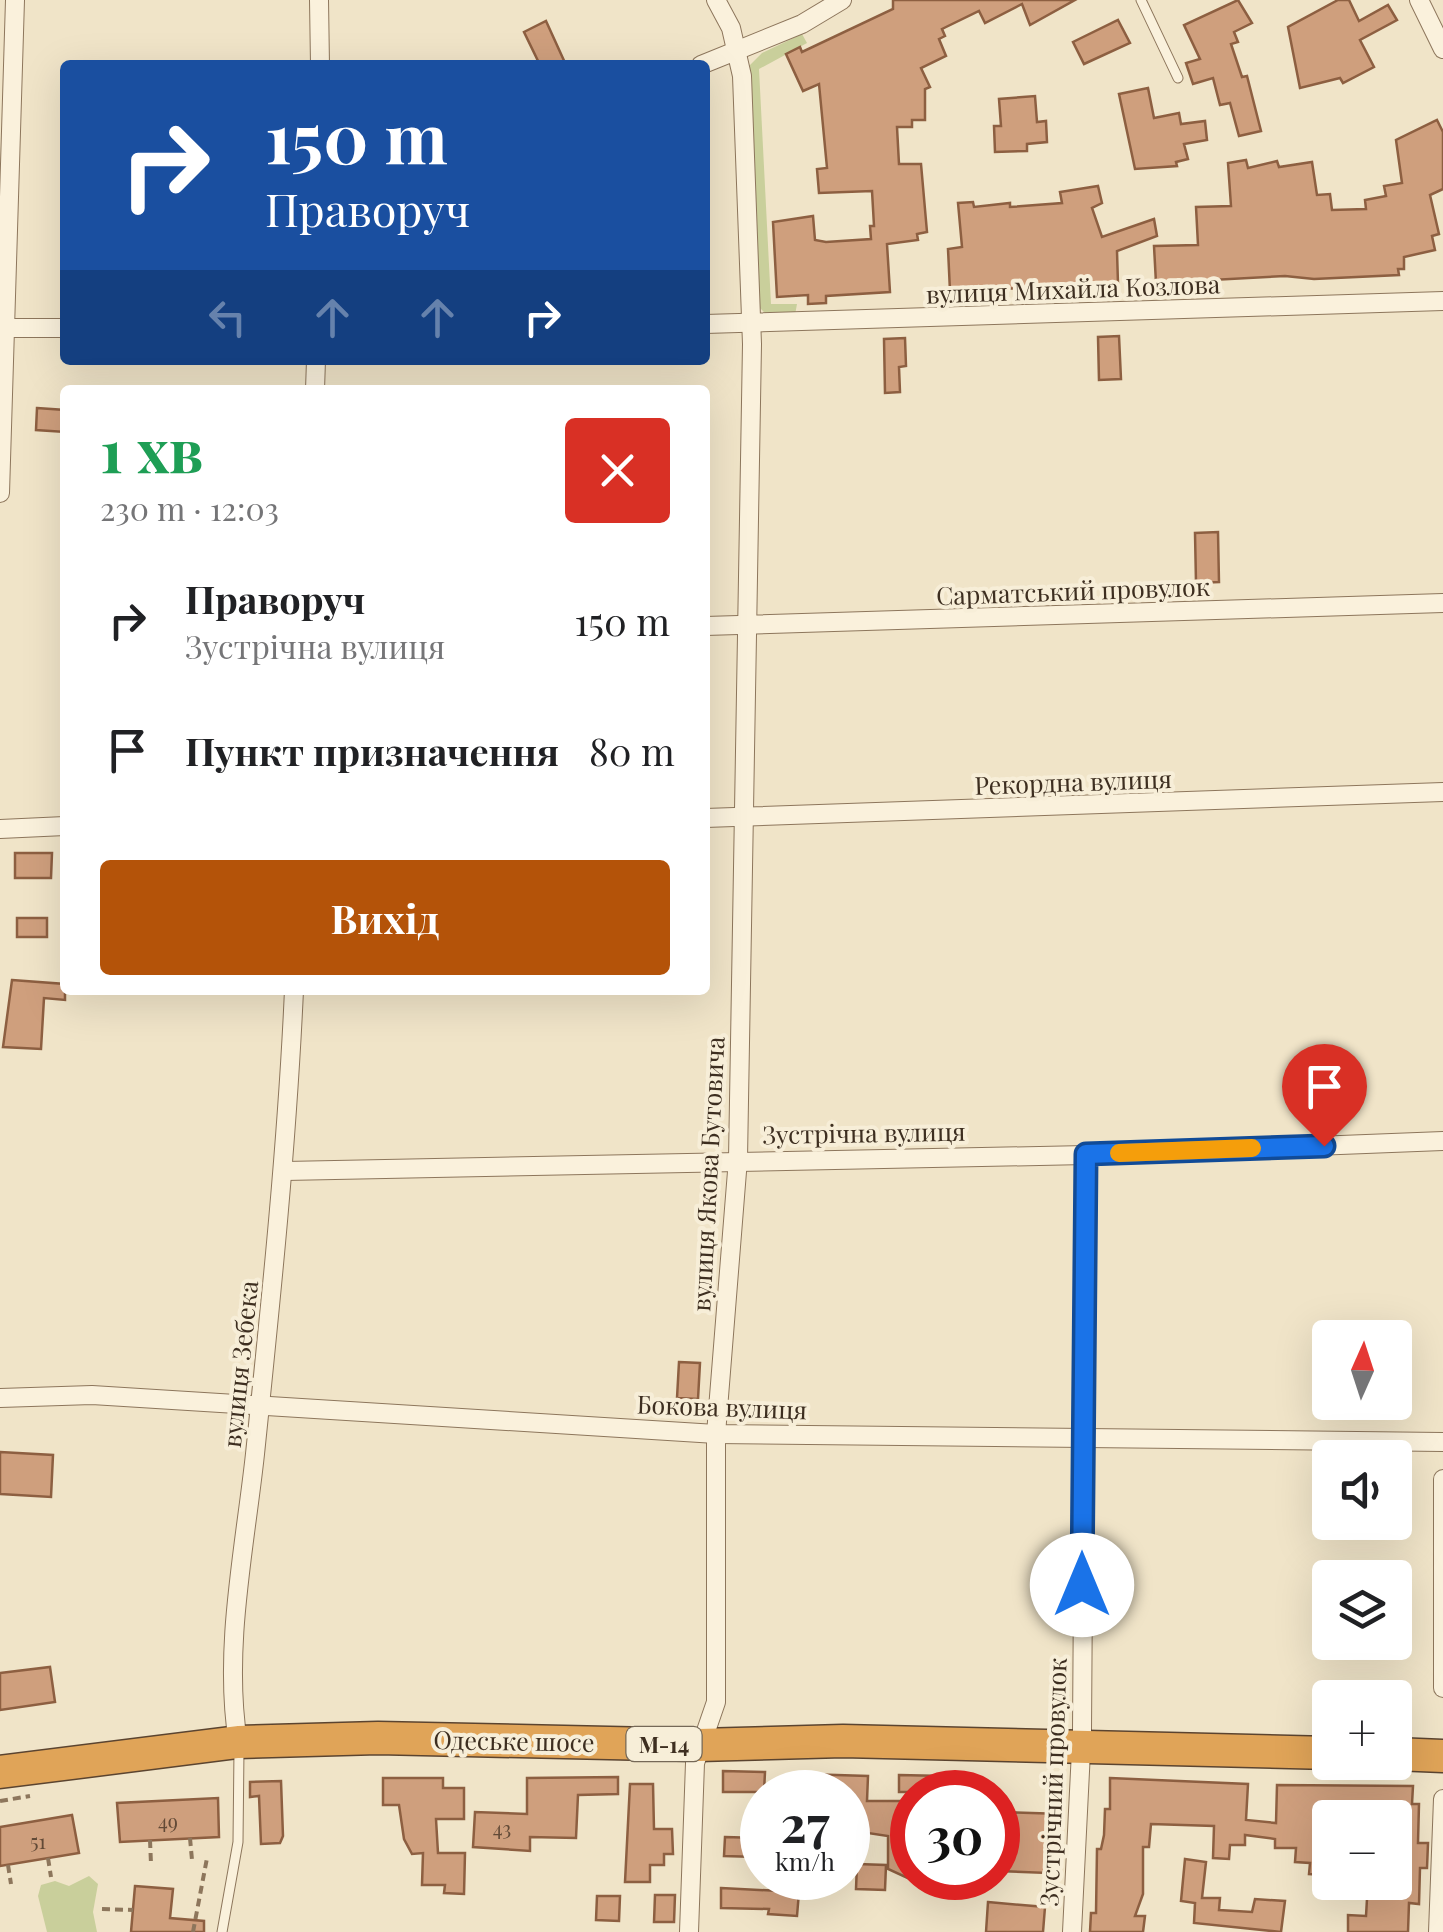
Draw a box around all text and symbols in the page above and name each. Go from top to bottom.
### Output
text: 150 m [265,88,448,182]
icon: right [100,100,230,230]
text: Праворуч [265,178,470,238]
street label: вулиця Михайла Козлова [925,266,1221,310]
icon: left [200,290,255,345]
icon: ahead [305,290,360,345]
icon: ahead [410,290,465,345]
icon: right [515,290,570,345]
text: 1 хв [100,408,204,488]
button: close [565,418,670,523]
text: 230 m · 12:03 [100,486,279,529]
street label: Сарматський провулок [935,569,1211,611]
text: Праворуч [185,573,365,624]
icon: right [100,593,155,648]
text: 150 m [575,595,670,646]
text: Зустрічна вулиця [185,624,445,667]
icon: arrive [100,723,155,778]
text: Пункт призначення [185,725,559,776]
text: 80 m [589,725,675,776]
street label: Рекордна вулиця [974,761,1172,801]
button: Вихід [100,860,670,975]
street label: вулиця Якова Бутовича [683,1035,731,1312]
pin [1282,1044,1367,1147]
icon: arrive [1297,1059,1352,1114]
street label: Зустрічна вулиця [762,1114,966,1150]
street label: вулиця Зебека [214,1278,264,1449]
north arrow [1312,1320,1412,1420]
map controls [1312,1320,1412,1900]
street label: Бокова вулиця [636,1387,808,1425]
button: sound [1312,1440,1412,1540]
position arrow [1030,1533,1134,1637]
button: layers [1312,1560,1412,1660]
street label: Зустрічний провулок [1031,1657,1073,1907]
button: + [1312,1680,1412,1780]
street label: Одеське шосе [433,1722,595,1758]
road number: М-14 [626,1727,702,1761]
speed limit sign: 30 [890,1770,1020,1900]
text: 27 [781,1789,829,1856]
button: − [1312,1800,1412,1900]
house number: 49 [158,1807,178,1834]
house number: 43 [493,1814,511,1841]
house number: 51 [30,1827,46,1854]
text: km/h [775,1844,835,1877]

